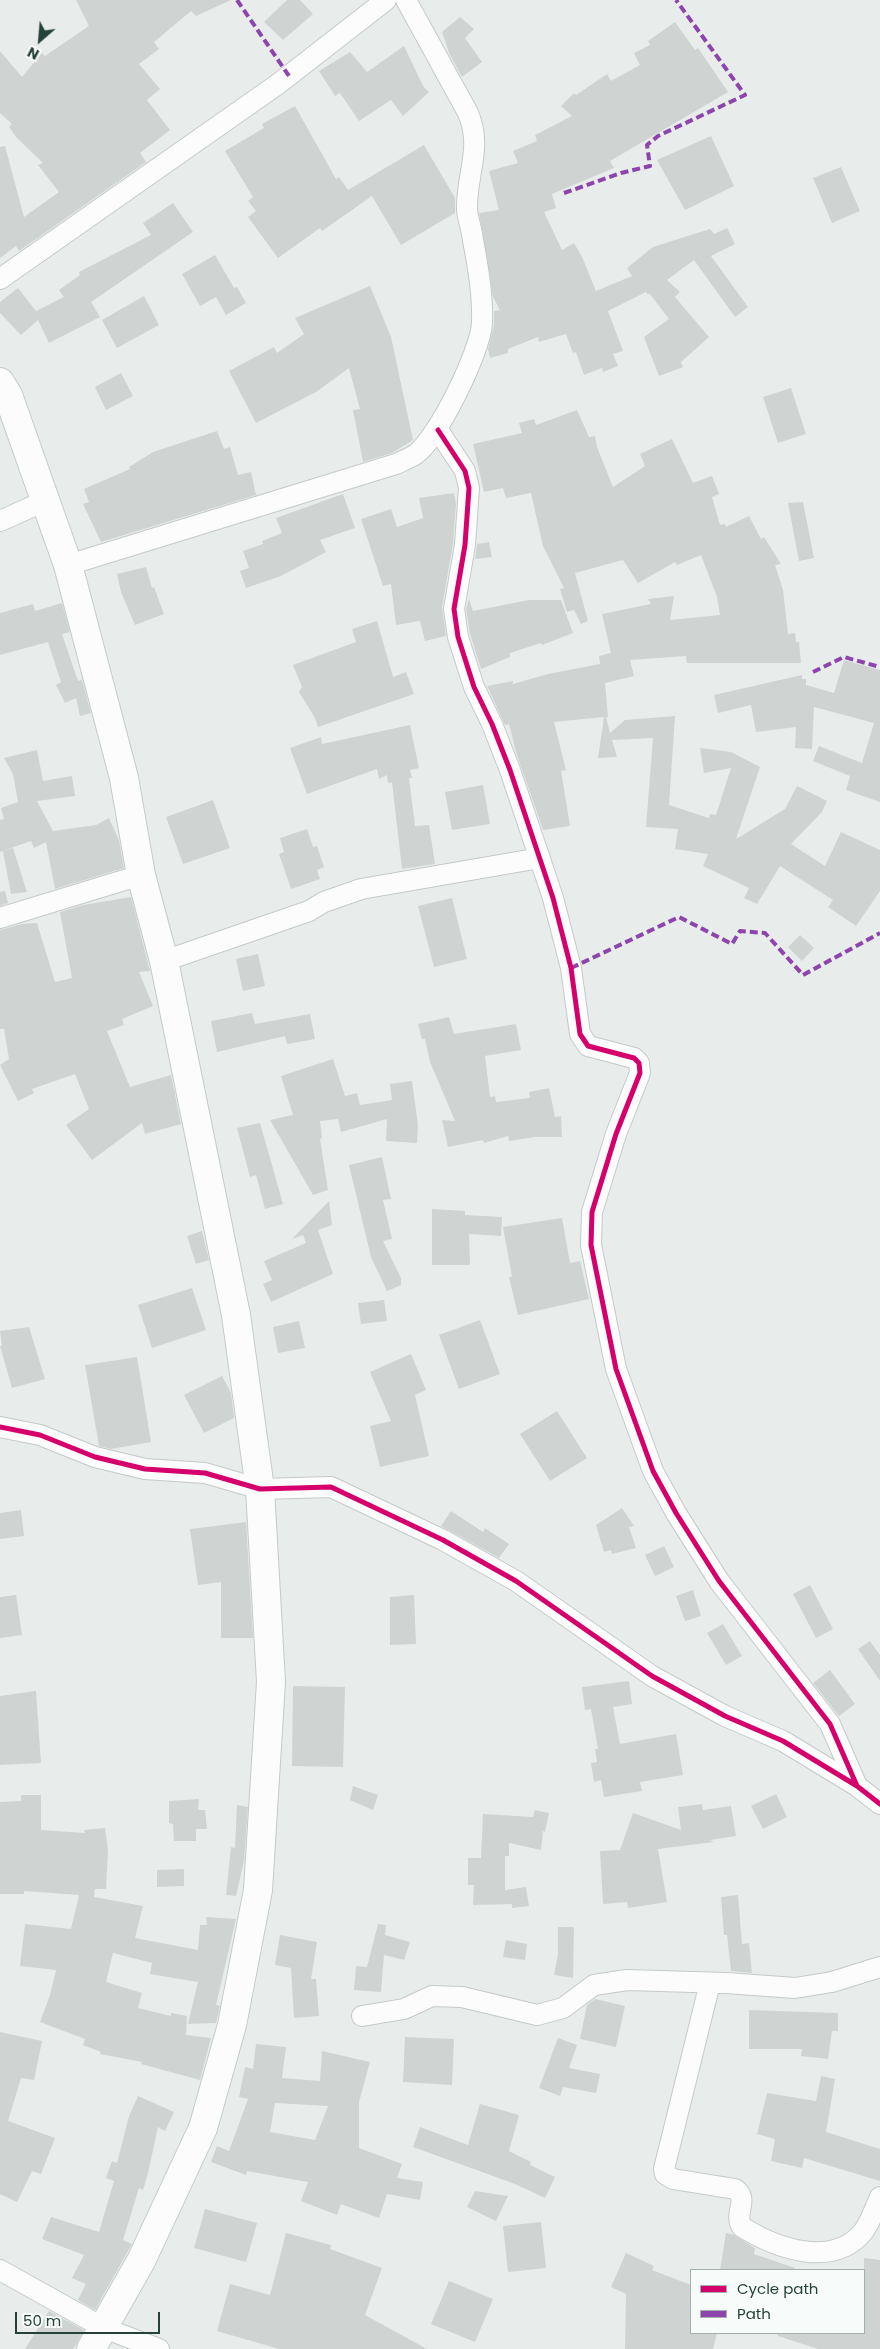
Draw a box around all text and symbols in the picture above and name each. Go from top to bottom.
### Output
north arrow [15,15,65,65]
text: N [24,42,42,65]
legend [690,2269,865,2334]
text: Cycle path [737,2278,818,2299]
scale bar [18,2302,162,2334]
text: Path [737,2303,771,2324]
text: 50 m [23,2310,61,2331]

